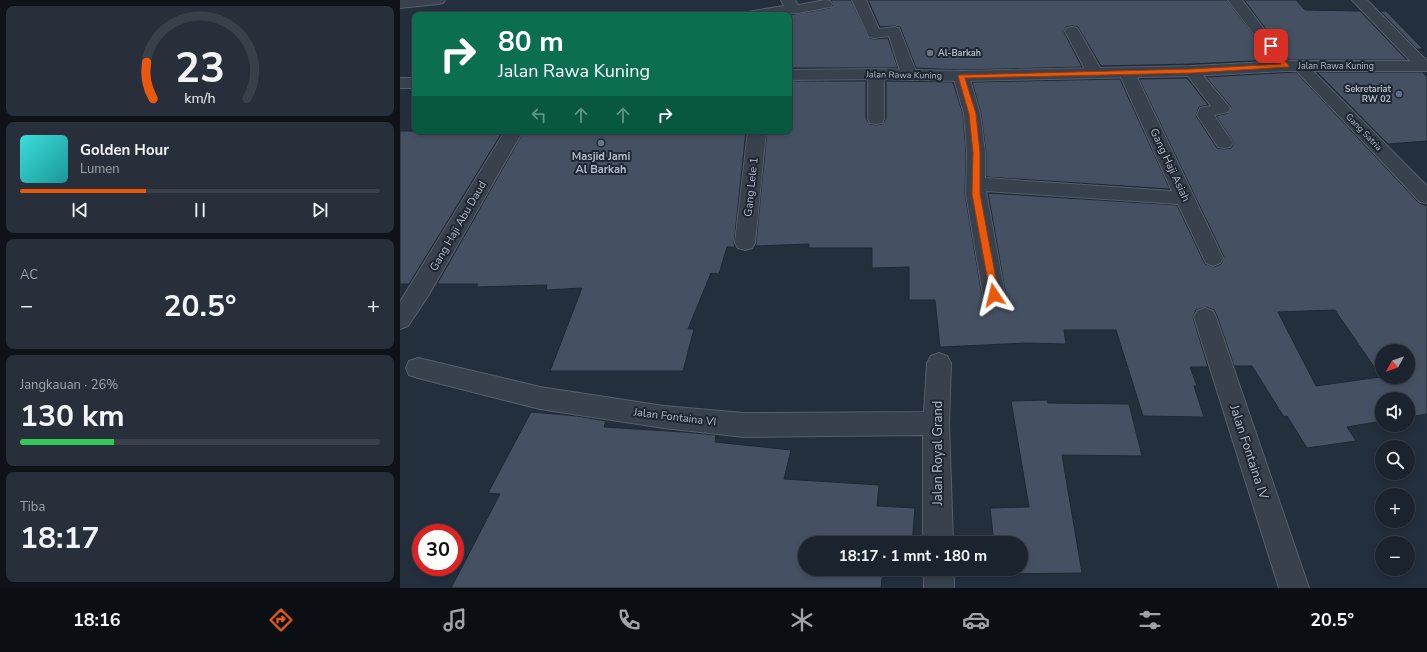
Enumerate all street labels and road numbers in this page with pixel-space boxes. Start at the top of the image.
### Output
street label: Jalan Rawa Kuning [1297,60,1374,72]
street label: Jalan Rawa Kuning [865,68,942,82]
street label: Gang Satria [1343,111,1385,153]
street label: Gang Haji Asiah [1146,126,1194,204]
street label: Gang Lele 1 [740,157,762,217]
street label: Gang Haji Abu Daud [426,178,490,274]
street label: Jalan Royal Grand [929,401,947,506]
street label: Jalan Fontaina IV [1225,401,1273,502]
street label: Jalan Fontaina VI [632,404,717,430]

